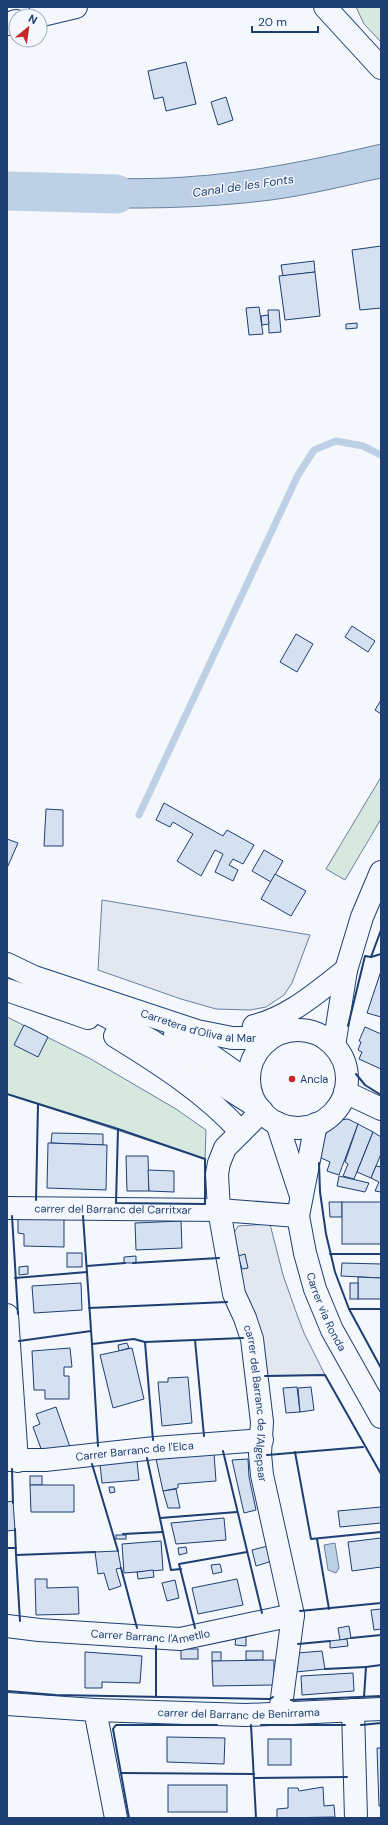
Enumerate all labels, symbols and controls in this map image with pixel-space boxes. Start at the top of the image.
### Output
north arrow [8,8,48,48]
scale bar [252,8,318,34]
text: N [26,11,40,27]
text: 20 m [258,14,287,30]
water label: Canal de les Fonts [191,171,295,201]
street label: Carretera d'Oliva al Mar [139,1006,256,1045]
place label: Ancla [300,1072,328,1086]
marker: Ancla [287,1074,297,1084]
street label: carrer del Barranc del Carritxar [34,1201,192,1217]
street label: Carrer via Ronda [304,1271,349,1354]
street label: carrer del Barranc de l'Algepsar [241,1323,270,1483]
street label: Carrer Barranc de l'Elca [75,1438,194,1464]
street label: Carrer Barranc l'Ametllo [90,1626,211,1646]
street label: carrer del Barranc de Benirrama [157,1705,320,1722]

